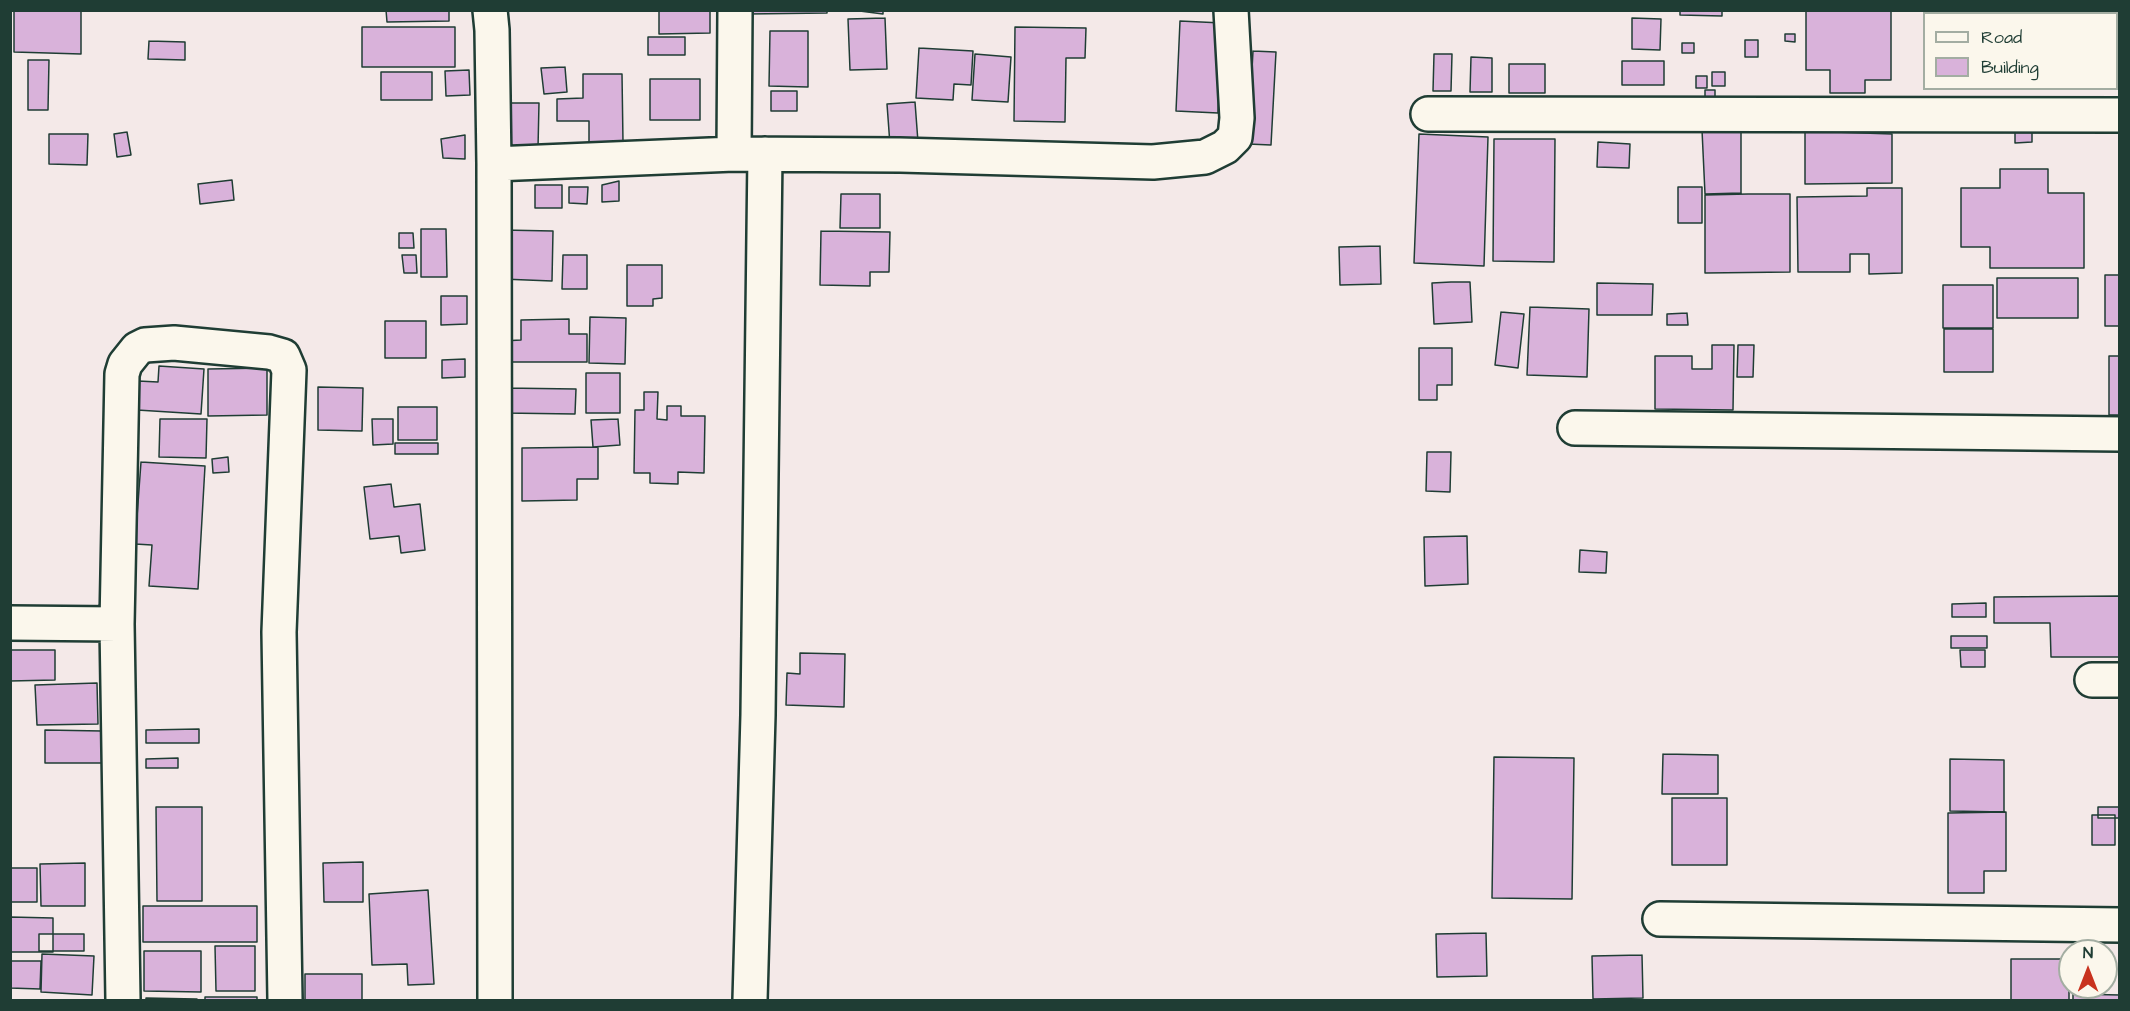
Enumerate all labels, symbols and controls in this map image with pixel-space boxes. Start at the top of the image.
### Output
legend [1923,12,2118,90]
text: Road [1981,25,2022,50]
text: Building [1981,55,2039,80]
north arrow [2058,939,2118,999]
text: N [2083,942,2093,964]

